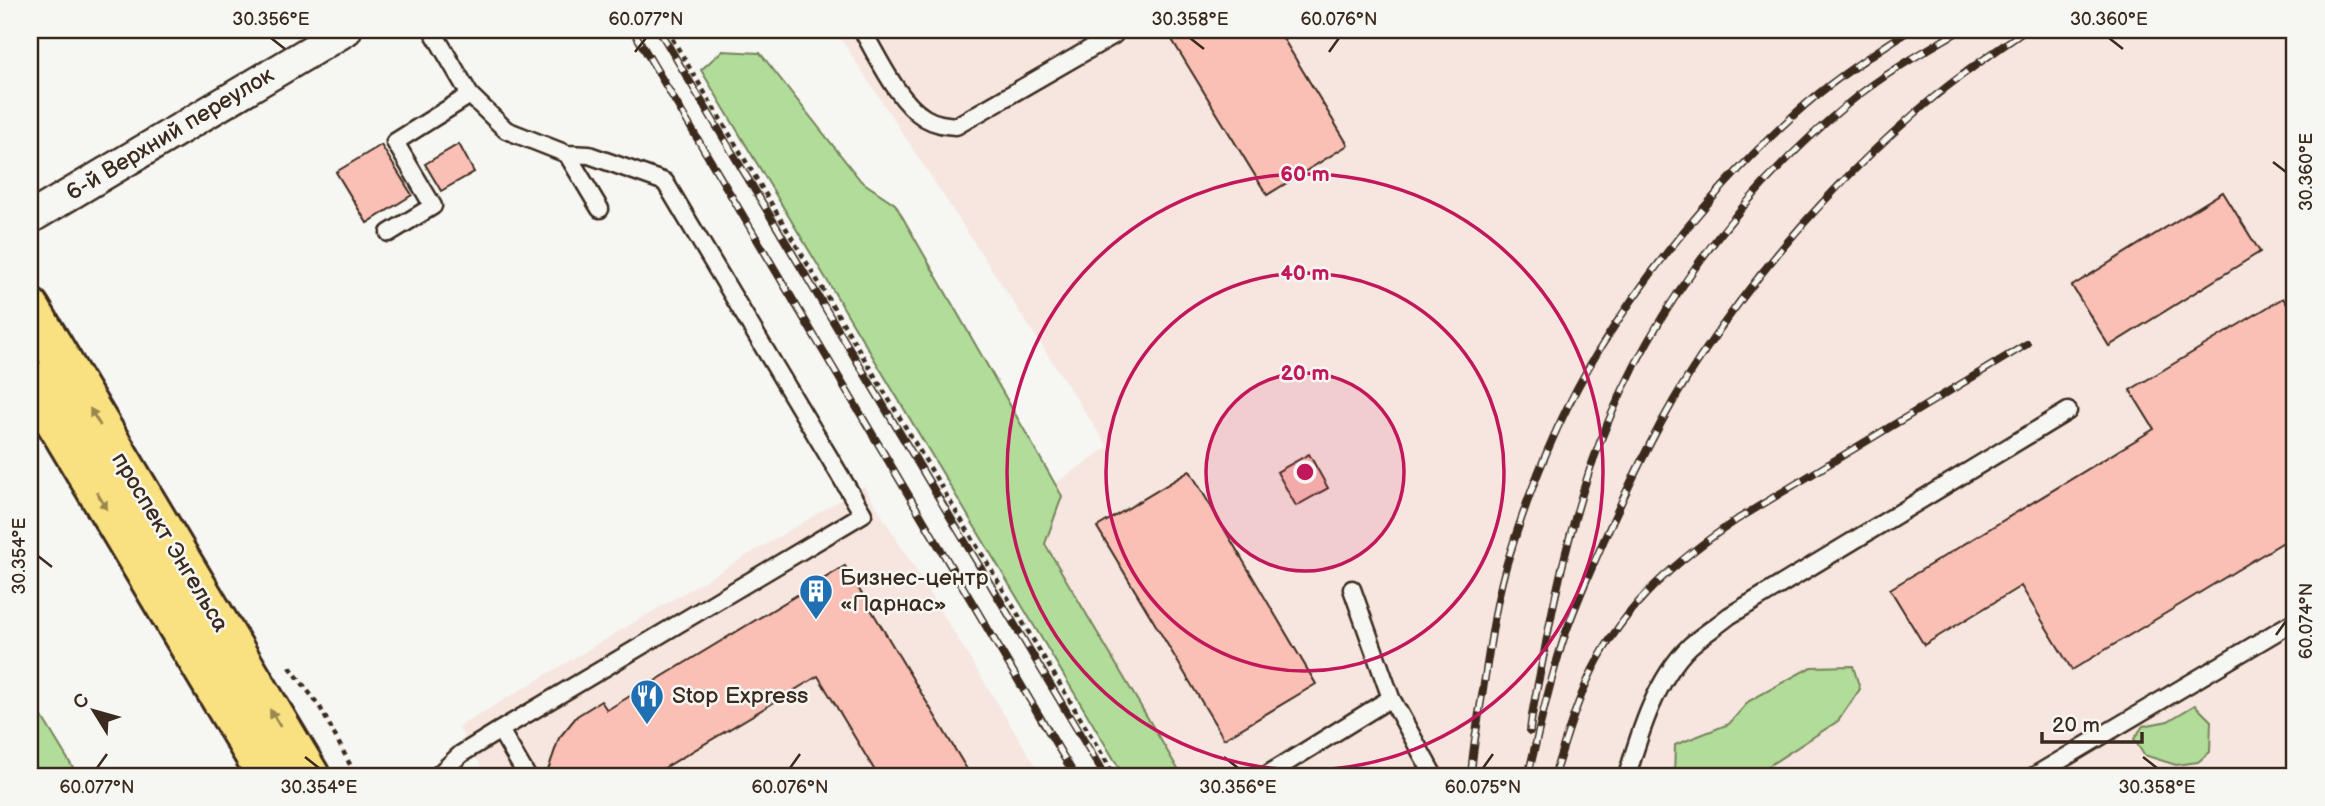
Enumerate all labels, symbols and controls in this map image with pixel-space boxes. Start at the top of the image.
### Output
text: 30.356°E [232,9,310,30]
text: 60.077°N [608,9,684,30]
text: 30.358°E [1151,9,1229,30]
text: 60.076°N [1301,9,1378,30]
text: 30.360°E [2070,9,2148,30]
street label: 6-й Верхний переулок [61,60,280,207]
text: 30.360°E [2296,133,2317,211]
text: 60 m [1280,162,1330,187]
text: 40 m [1280,261,1330,286]
text: 20 m [1281,361,1329,386]
one-way arrow [89,408,101,427]
street label: проспект Энгельса [105,447,235,637]
centre of rings [1293,460,1317,484]
one-way arrow [96,491,108,510]
text: 30.354°E [9,517,30,594]
place label: Бизнес-центр «Парнас» [840,564,988,618]
building icon: Бизнес-центр «Парнас» [797,572,835,621]
text: 60.074°N [2296,583,2317,659]
north arrow [60,676,130,746]
restaurant icon: Stop Express [628,677,666,726]
place label: Stop Express [672,682,808,710]
text: С [68,689,95,714]
scale bar [2042,701,2141,745]
one-way arrow [269,708,281,727]
text: 20 m [2052,713,2100,738]
text: 60.077°N [59,777,135,798]
text: 30.354°E [281,777,358,798]
text: 60.076°N [752,777,829,798]
text: 30.356°E [1199,777,1277,798]
text: 60.075°N [1445,777,1521,798]
text: 30.358°E [2118,777,2196,798]

